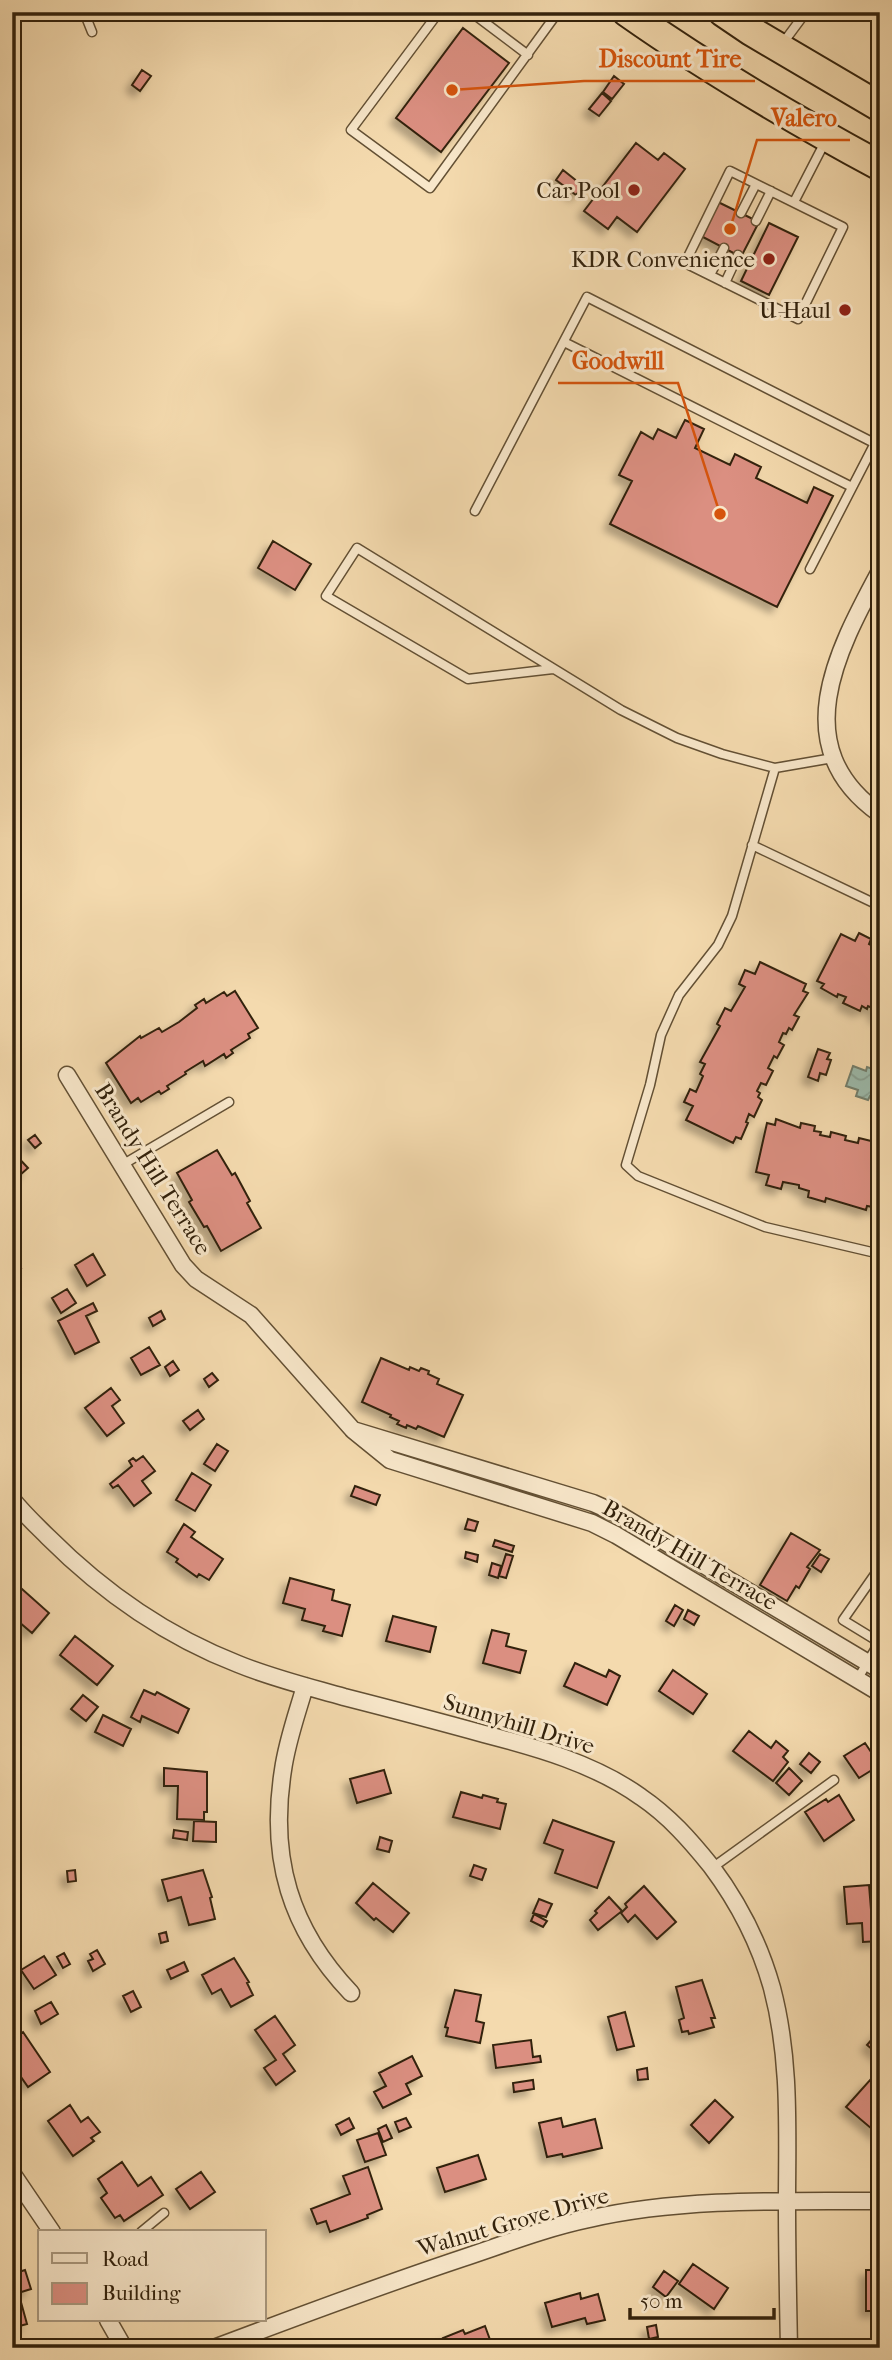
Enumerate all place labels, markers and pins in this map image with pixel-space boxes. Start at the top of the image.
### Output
callout: Discount Tire [584,36,755,81]
callout: Valero [757,95,850,140]
place label: Car Pool [536,177,621,204]
marker: Car Pool [626,182,642,198]
place label: KDR Convenience [571,246,755,273]
marker: KDR Convenience [761,251,777,267]
place label: U-Haul [759,297,832,324]
marker: U-Haul [837,302,853,318]
callout: Goodwill [558,338,678,383]

